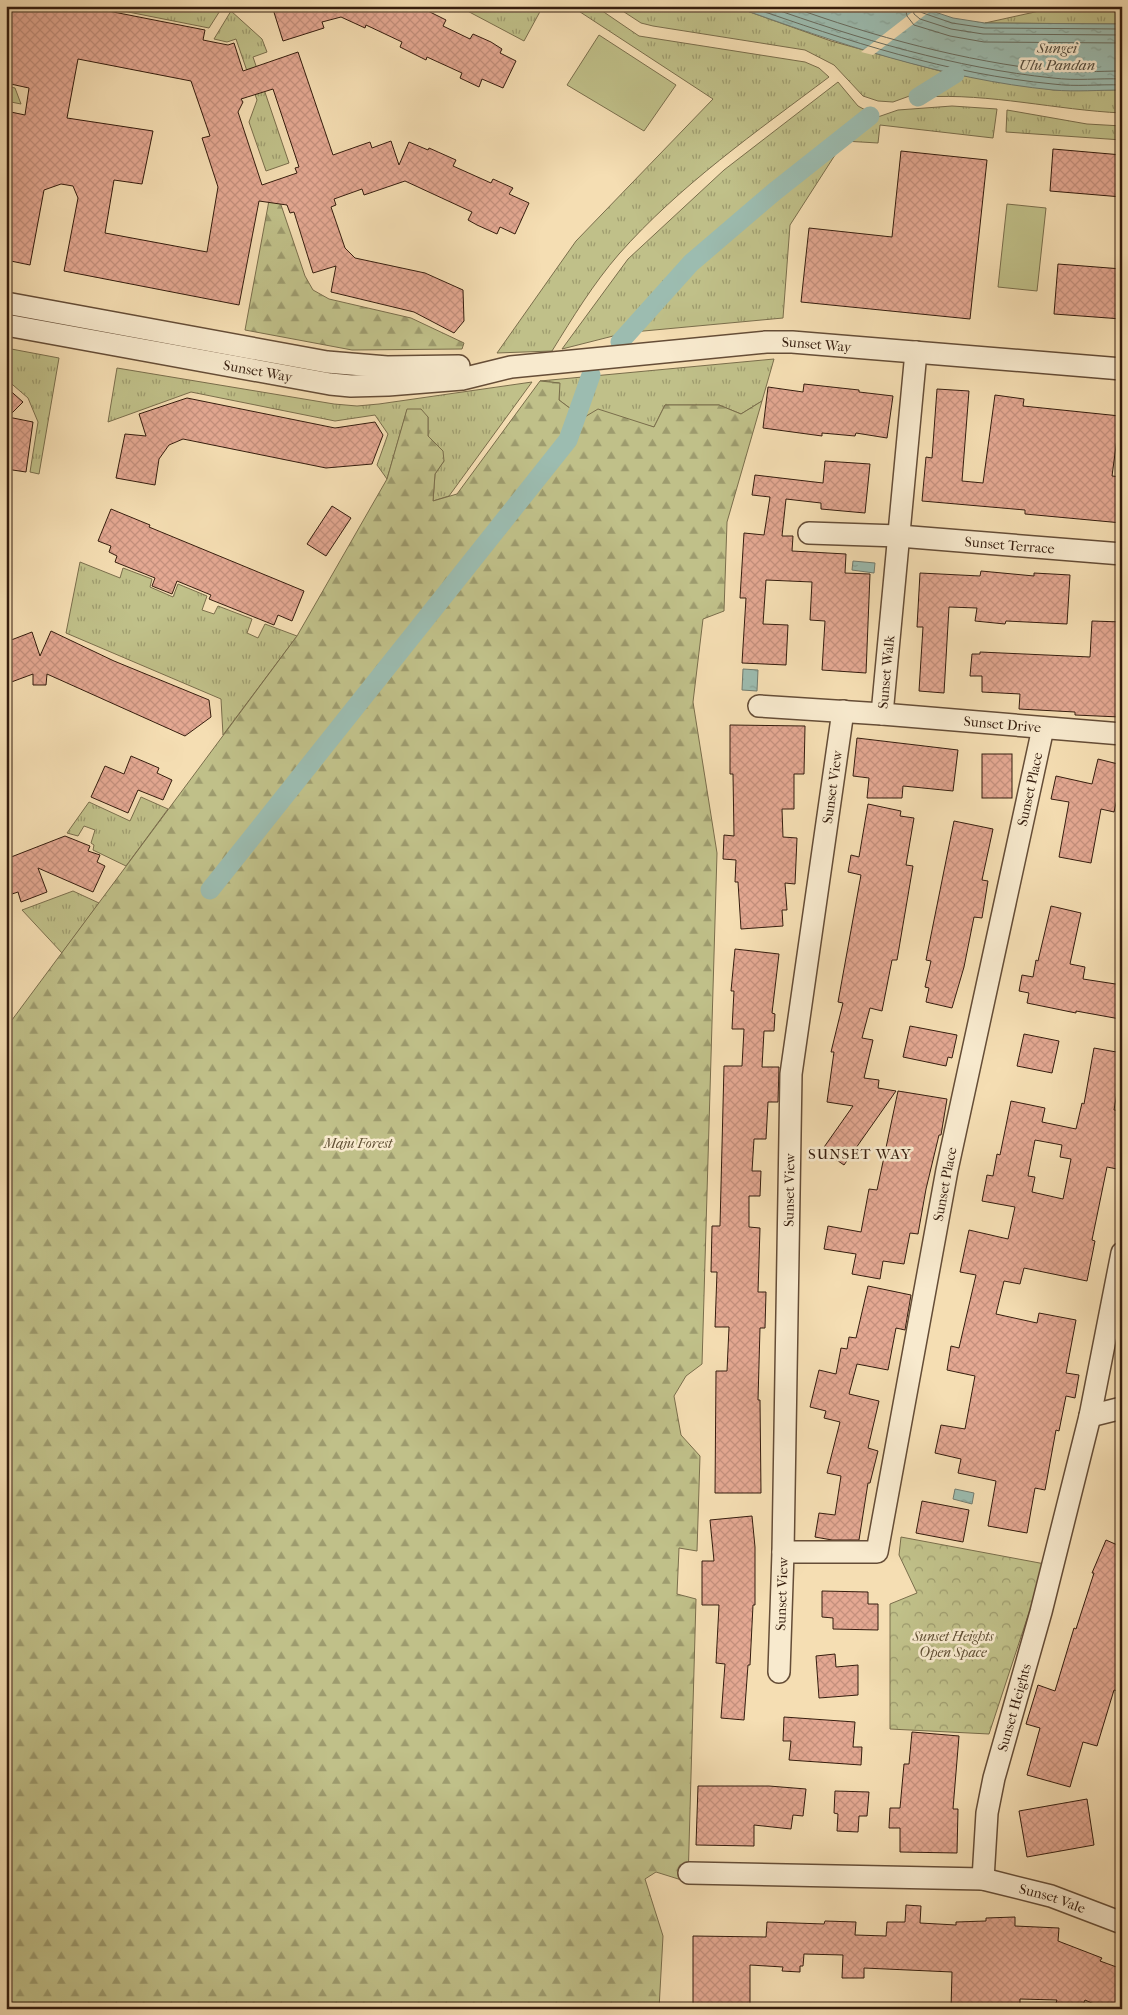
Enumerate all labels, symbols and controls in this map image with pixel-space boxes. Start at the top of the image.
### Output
water label: Sungei Ulu Pandan [1019,39,1095,74]
street label: Sunset Way [782,334,853,356]
street label: Sunset Way [222,357,294,386]
street label: Sunset Terrace [964,533,1055,558]
street label: Sunset Walk [875,634,898,710]
street label: Sunset Drive [963,713,1042,736]
street label: Sunset View [819,749,846,825]
street label: Sunset Place [1014,751,1047,828]
park label: Maju Forest [323,1135,393,1152]
district label: SUNSET WAY [808,1145,912,1163]
street label: Sunset Place [930,1145,961,1223]
street label: Sunset View [780,1153,799,1227]
street label: Sunset View [772,1556,792,1631]
park label: Sunset Heights Open Space [911,1628,994,1661]
street label: Sunset Heights [994,1662,1035,1754]
street label: Sunset Vale [1017,1880,1088,1917]

